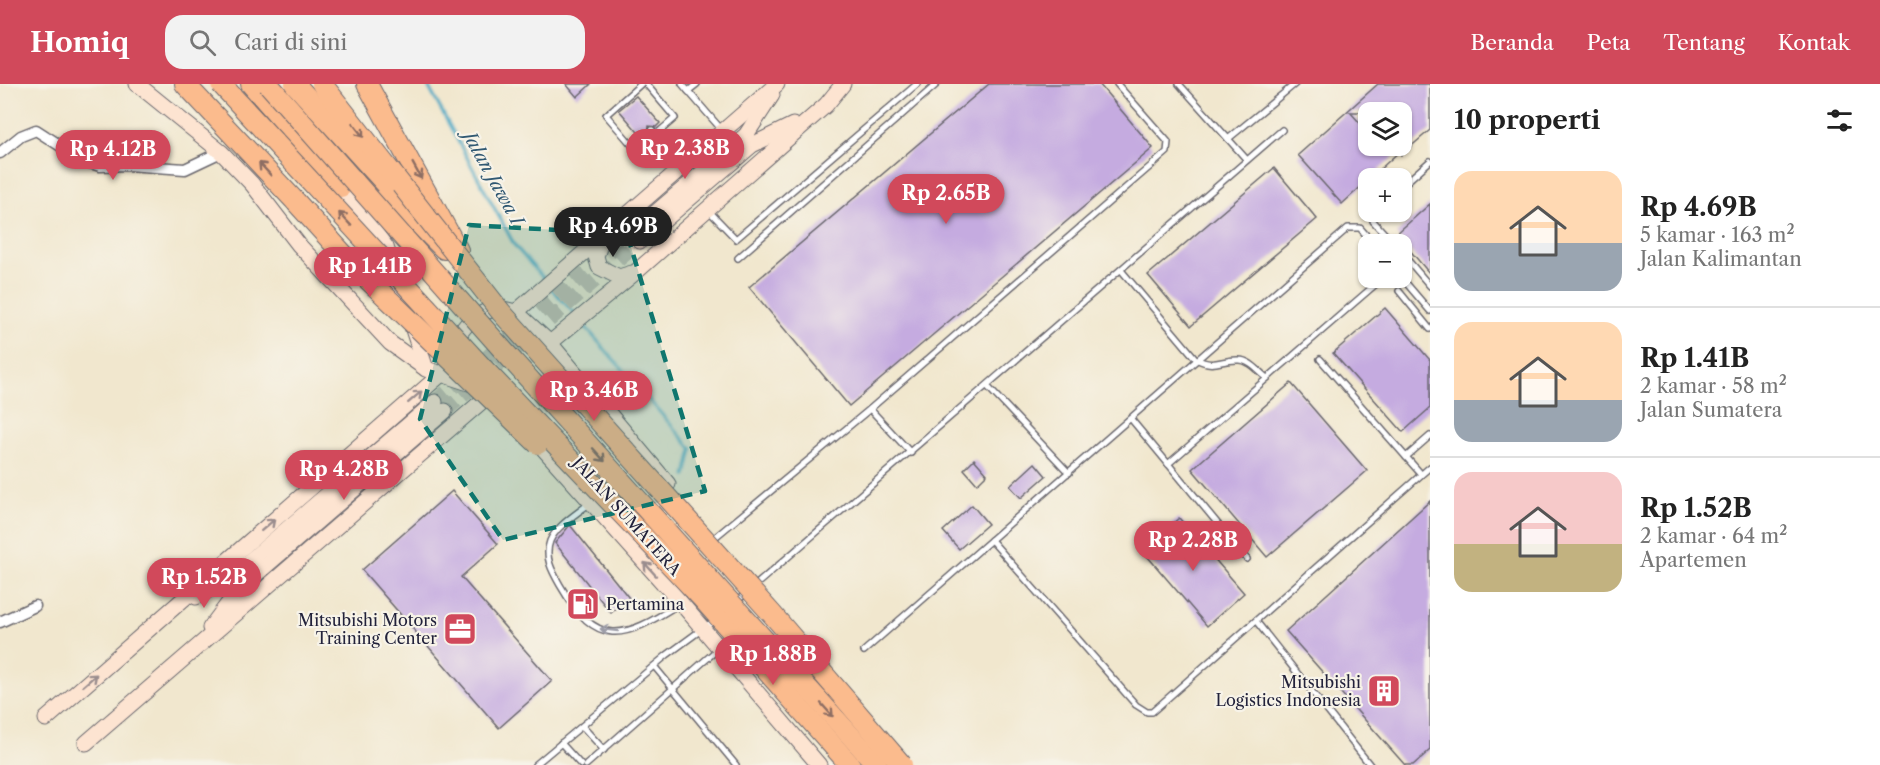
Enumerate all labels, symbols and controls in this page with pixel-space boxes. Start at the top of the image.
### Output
search box [165,15,585,69]
text: Homiq [30,25,129,59]
icon: search [186,26,219,59]
text: Cari di sini [234,29,347,56]
text: Beranda [1471,30,1554,55]
text: Peta [1587,30,1630,55]
text: Tentang [1663,30,1745,55]
text: Kontak [1778,30,1850,55]
map controls [1358,102,1412,288]
button: layers [1358,102,1412,156]
text: 10 properti [1454,104,1600,136]
icon: filters [1823,104,1856,137]
one-way arrow [351,122,365,137]
water label: Jalan Jawa I [456,123,529,231]
pin: Rp 2.38B [623,129,747,180]
pin: Rp 4.12B [51,130,175,181]
text: Rp 2.38B [640,136,730,160]
text: Rp 4.12B [70,137,156,161]
one-way arrow [258,162,272,177]
one-way arrow [411,162,423,179]
button: + [1358,168,1412,222]
pin: Rp 2.65B [884,174,1008,225]
text: Rp 2.65B [901,181,991,205]
text: Rp 4.69B [1640,191,1757,223]
icon: home [1502,195,1574,267]
pin: Rp 4.69B [551,207,675,258]
one-way arrow [338,211,352,226]
text: Rp 4.69B [568,214,658,238]
text: 5 kamar · 163 m² [1640,223,1795,247]
button: − [1358,234,1412,288]
pin: Rp 1.41B [308,247,432,298]
text: Jalan Kalimantan [1640,247,1802,271]
text: Rp 1.41B [328,254,412,278]
text: Rp 1.41B [1640,342,1749,374]
icon: home [1502,346,1574,418]
pin: Rp 3.46B [532,371,656,422]
text: 2 kamar · 58 m² [1640,374,1787,398]
text: Rp 3.46B [549,378,639,402]
one-way arrow [408,390,423,404]
text: Jalan Sumatera [1640,398,1782,422]
one-way arrow [592,448,606,463]
pin: Rp 4.28B [282,450,406,501]
street label: JALAN SUMATERA [566,450,686,580]
text: Rp 4.28B [299,457,389,481]
text: Rp 1.52B [1640,492,1752,524]
icon: home [1502,496,1574,568]
one-way arrow [260,518,275,532]
pin: Rp 2.28B [1131,521,1255,572]
text: 2 kamar · 64 m² [1640,524,1787,548]
text: Rp 2.28B [1148,528,1238,552]
text: Apartemen [1640,548,1747,572]
pin: Rp 1.52B [142,558,266,609]
one-way arrow [643,561,657,576]
text: Rp 1.52B [161,565,247,589]
fuel station icon: Pertamina [565,586,601,622]
place label: Pertamina [606,594,685,614]
place label: Mitsubishi Motors Training Center [298,610,437,648]
office icon: Mitsubishi Motors Training Center [442,611,478,647]
one-way arrow [599,624,619,635]
pin: Rp 1.88B [711,635,835,686]
text: Rp 1.88B [729,642,817,666]
place label: Mitsubishi Logistics Indonesia [1216,672,1362,710]
one-way arrow [82,673,97,687]
building icon: Mitsubishi Logistics Indonesia [1366,673,1402,709]
one-way arrow [820,702,834,717]

